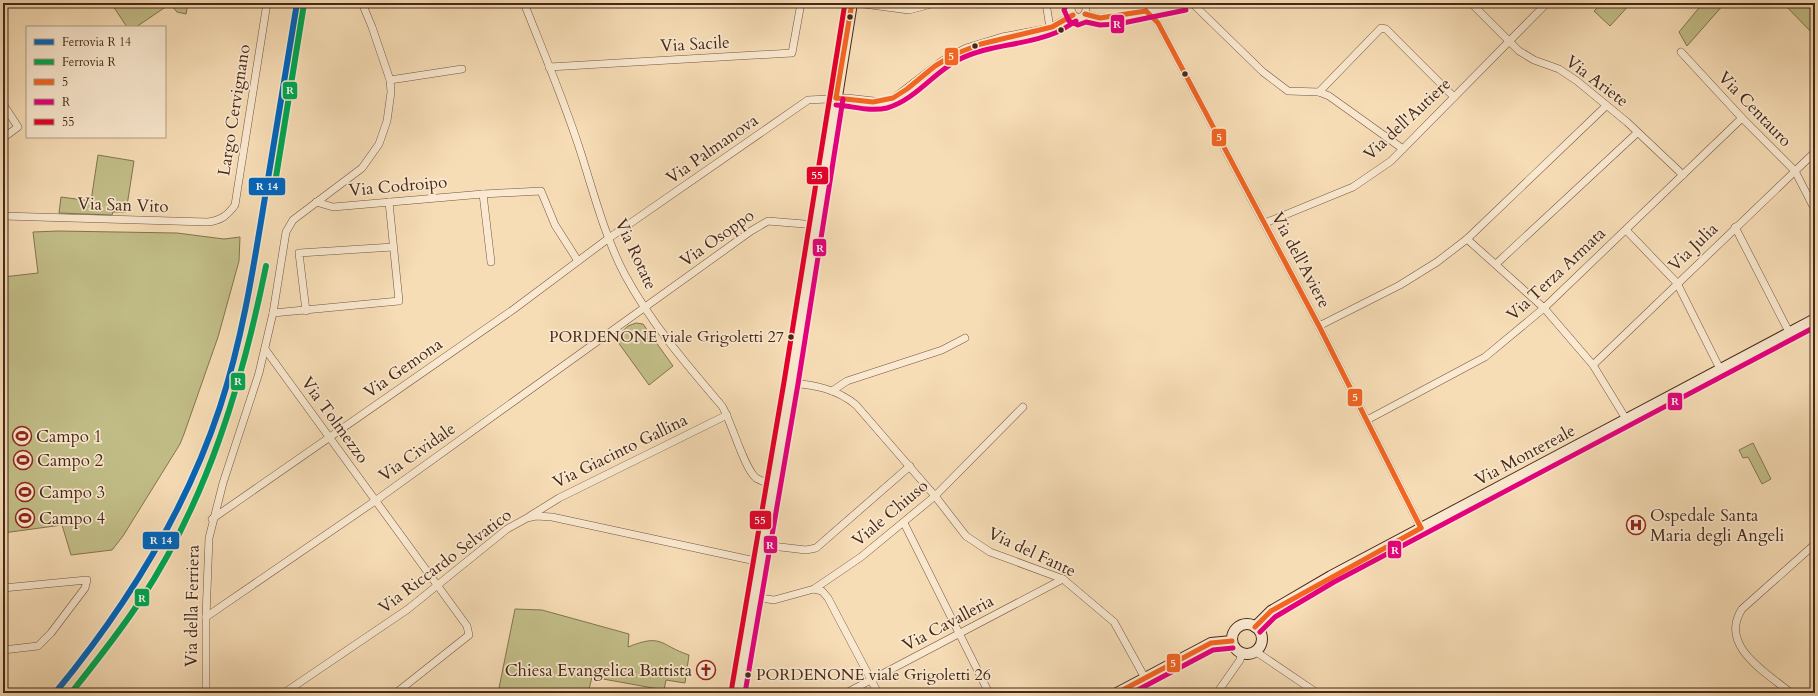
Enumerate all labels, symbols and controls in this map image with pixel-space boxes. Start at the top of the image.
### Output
unlabelled marker [845,12,855,22]
line badge: R [1110,14,1125,34]
text: R [1113,17,1122,32]
unlabelled marker [1056,25,1066,35]
legend [26,26,166,138]
street label: Via Sacile [660,31,730,57]
text: Ferrovia R 14 [62,34,131,50]
unlabelled marker [970,41,980,51]
street label: Largo Cervignano [212,43,256,177]
line badge: 5 [944,47,959,66]
text: 5 [948,49,954,64]
street label: Via Ariete [1561,50,1633,112]
text: Ferrovia R [62,54,116,70]
street label: Via Centauro [1713,66,1797,152]
unlabelled marker [1180,69,1190,79]
street label: Via dell'Autiere [1358,73,1456,165]
text: 5 [62,74,68,90]
line badge: R [282,81,298,100]
text: R [286,83,295,98]
text: R [62,94,71,110]
street label: Via Palmanova [661,108,763,189]
text: 55 [62,114,74,130]
line badge: 5 [1211,128,1227,147]
text: 5 [1216,130,1222,145]
line badge: 55 [806,166,829,185]
text: 55 [811,168,823,183]
street label: Via Codroipo [348,170,448,202]
line badge: R 14 [248,177,286,196]
text: R 14 [256,179,279,194]
street label: Via San Vito [77,192,169,218]
street label: Via Osoppo [675,204,759,272]
street label: Via dell'Aviere [1266,208,1336,312]
street label: Via Rotate [610,215,662,293]
street label: Via Julia [1663,217,1723,276]
street label: Via Terza Armata [1501,222,1611,326]
line badge: R [812,238,827,257]
text: R [816,241,825,256]
place label: PORDENONE viale Grigoletti 27 [549,326,784,348]
street label: Via Gemona [359,332,447,404]
marker: PORDENONE viale Grigoletti 27 [786,332,796,342]
line badge: R [230,372,246,391]
street label: Via Tolmezzo [296,372,374,468]
text: R [234,374,243,389]
line badge: 5 [1347,388,1363,407]
text: 5 [1352,390,1358,405]
line badge: R [1667,392,1683,411]
text: R [1671,394,1680,409]
street label: Via Giacinto Gallina [549,408,692,494]
street label: Via Cividale [374,417,460,487]
street label: Via Montereale [1471,419,1579,491]
sports icon: Campo 1 [11,425,33,447]
place label: Campo 1 [36,425,102,448]
sports icon: Campo 2 [12,449,34,471]
place label: Campo 2 [37,449,104,472]
street label: Viale Chiuso [847,474,933,552]
sports icon: Campo 3 [14,481,36,503]
place label: Campo 3 [39,481,105,504]
street label: Via Riccardo Selvatico [374,503,516,619]
place label: Ospedale Santa Maria degli Angeli [1650,504,1785,547]
sports icon: Campo 4 [14,507,36,529]
place label: Campo 4 [39,507,106,530]
line badge: 55 [749,510,772,530]
text: 55 [754,513,766,528]
hospital icon: Ospedale Santa Maria degli Angeli [1625,514,1647,536]
street label: Via del Fante [984,522,1080,582]
line badge: R 14 [142,531,180,550]
text: R 14 [150,533,173,548]
line badge: R [763,535,778,554]
text: R [766,538,775,553]
line badge: R [1387,540,1402,559]
text: R [1391,543,1400,558]
street label: Via della Ferriera [179,544,205,667]
line badge: R [134,588,150,607]
street label: Via Cavalleria [898,589,998,657]
text: R [138,591,147,606]
line badge: 5 [1166,653,1181,673]
text: 5 [1170,656,1176,671]
place label: Chiesa Evangelica Battista [505,659,693,682]
church icon: Chiesa Evangelica Battista [695,659,717,681]
place label: PORDENONE viale Grigoletti 26 [756,664,991,686]
marker: PORDENONE viale Grigoletti 26 [743,670,753,680]

